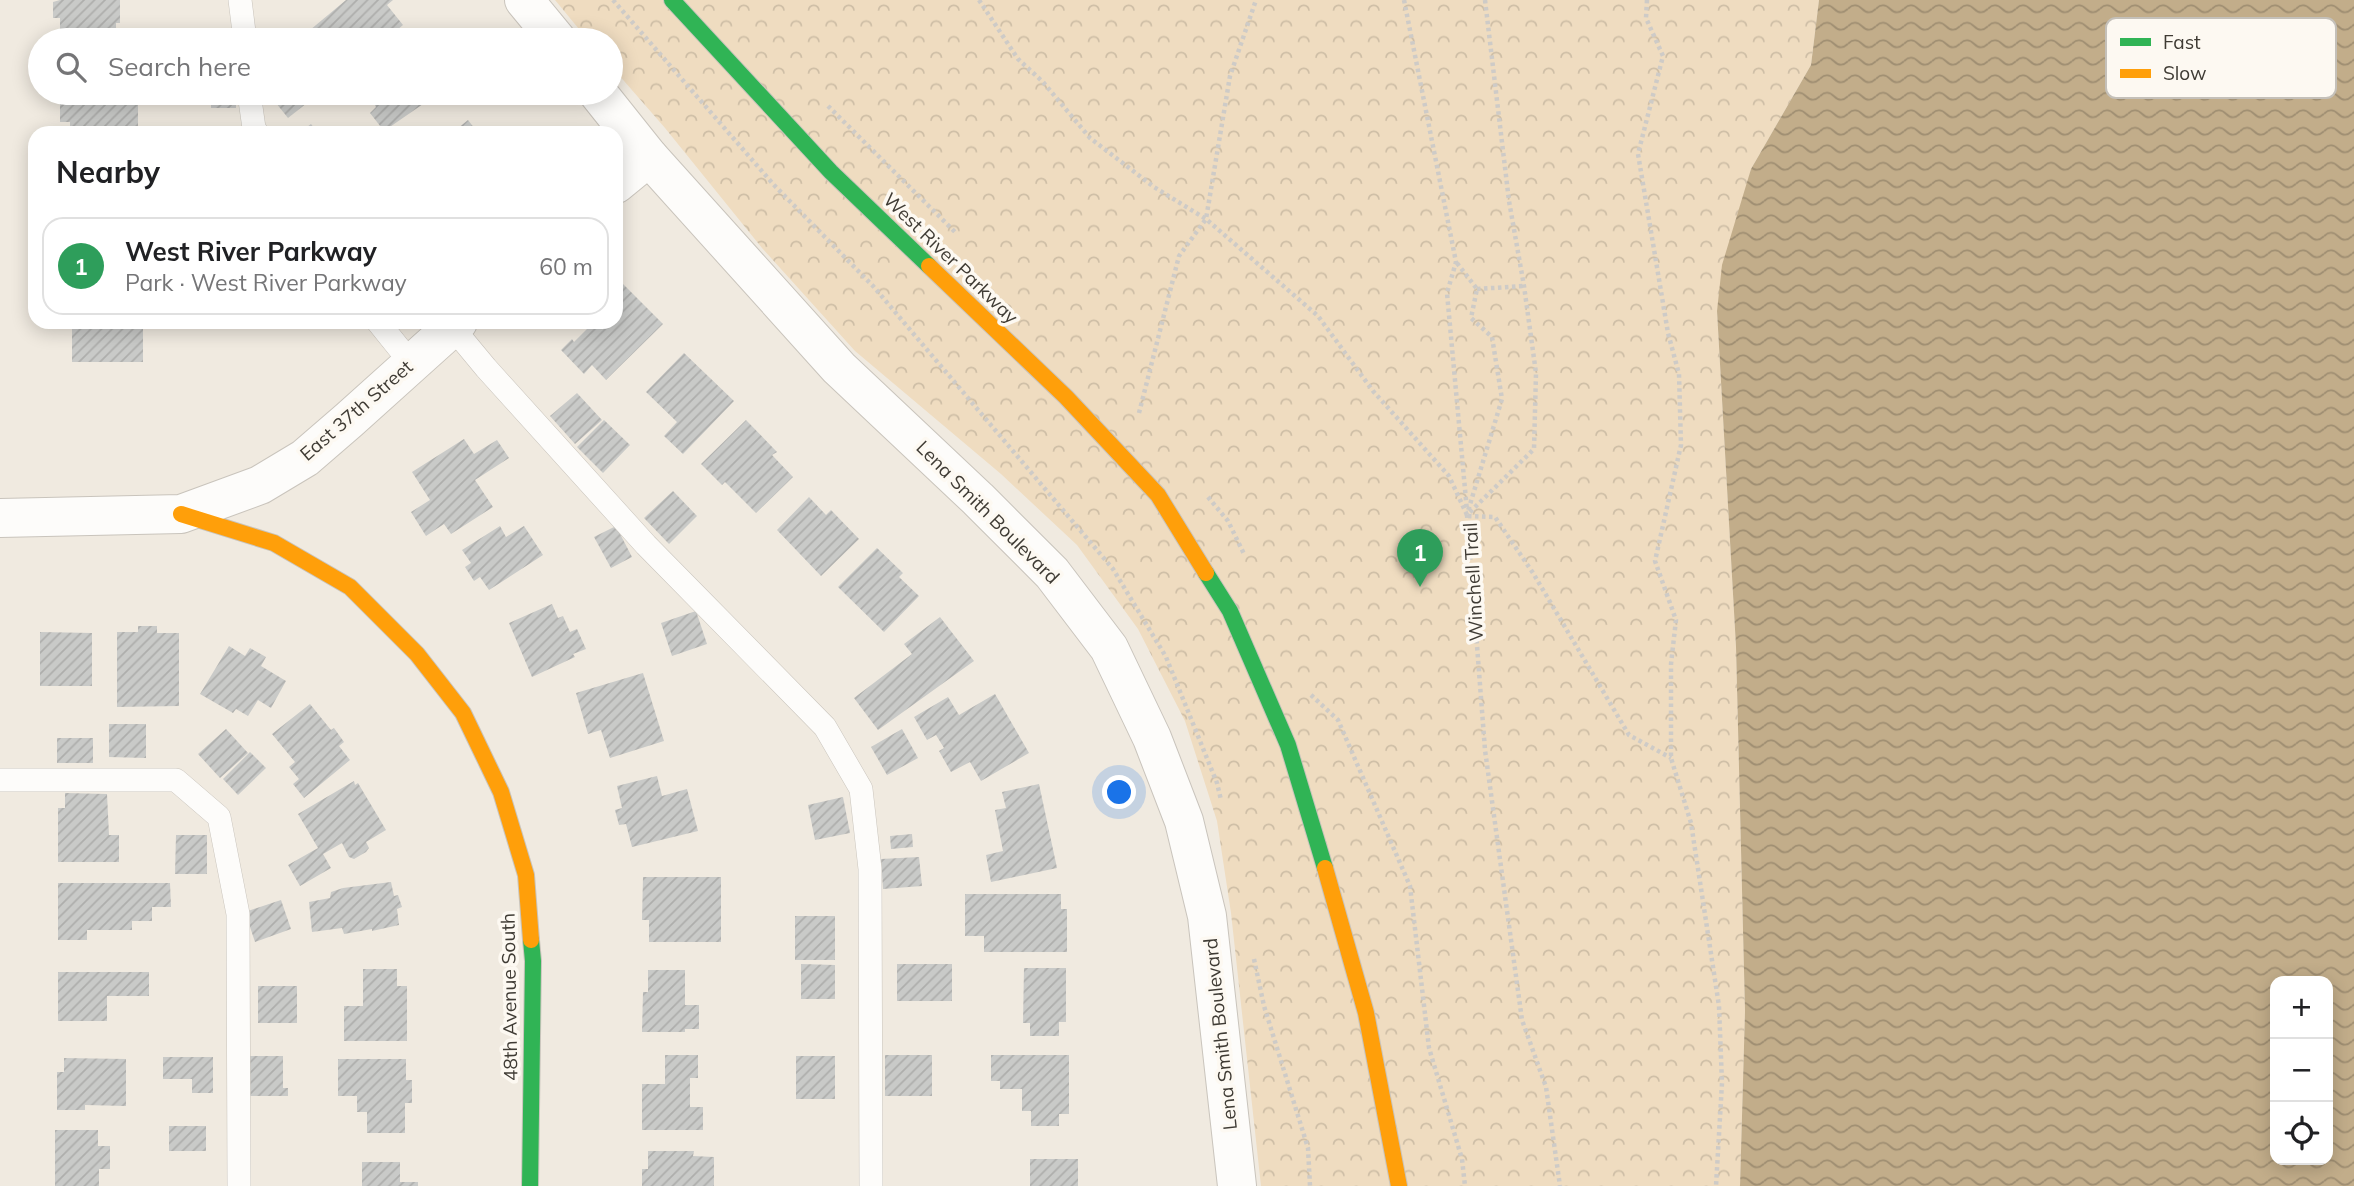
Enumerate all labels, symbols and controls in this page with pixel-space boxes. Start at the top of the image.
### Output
legend [2106,18,2336,98]
search box [28,28,623,105]
text: Fast [2163,30,2201,54]
icon: search [52,48,90,86]
text: Search here [108,50,251,83]
text: Slow [2163,61,2207,85]
text: Nearby [56,153,160,191]
street label: West River Parkway [878,187,1024,329]
text: West River Parkway [125,235,377,268]
text: 1 [74,252,88,281]
text: 60 m [539,252,593,281]
text: Park · West River Parkway [125,268,407,297]
street label: East 37th Street [295,354,418,465]
street label: Lena Smith Boulevard [911,435,1065,589]
street label: Winchell Trail [1458,522,1488,642]
pin: 1 [1397,529,1443,587]
your location [1102,775,1136,809]
street label: 48th Avenue South [496,913,522,1081]
street label: Lena Smith Boulevard [1198,937,1242,1131]
map controls [2270,976,2333,1165]
button: + [2270,976,2333,1039]
button: − [2270,1039,2333,1102]
button: locate [2270,1102,2333,1165]

